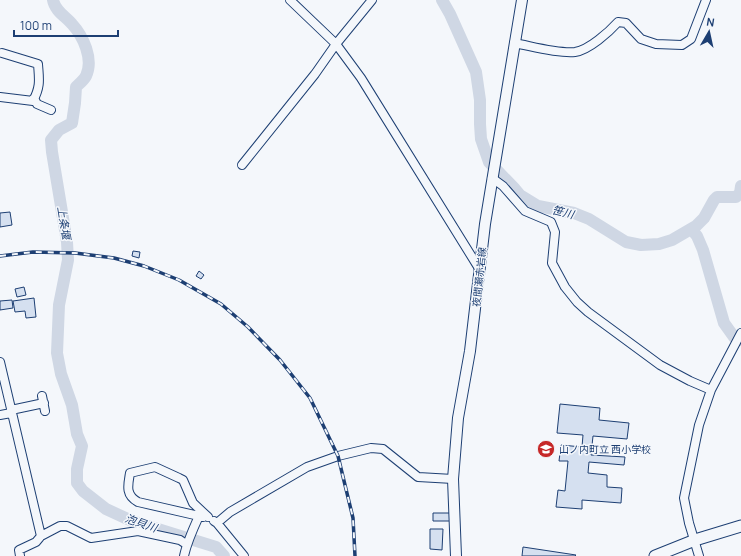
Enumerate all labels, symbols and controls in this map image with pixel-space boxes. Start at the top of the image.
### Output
scale bar [14,12,118,38]
north arrow [689,12,729,52]
text: N [706,14,716,30]
text: 100 m [20,17,52,34]
water label: 笹川 [551,202,577,222]
water label: 上条堰 [55,205,75,242]
street label: 夜間瀬赤岩線 [469,246,489,308]
school or university icon: 山ノ内町立 西小学校 [536,439,556,459]
place label: 山ノ内町立 西小学校 [559,442,651,456]
water label: 泡貝川 [123,510,160,535]

